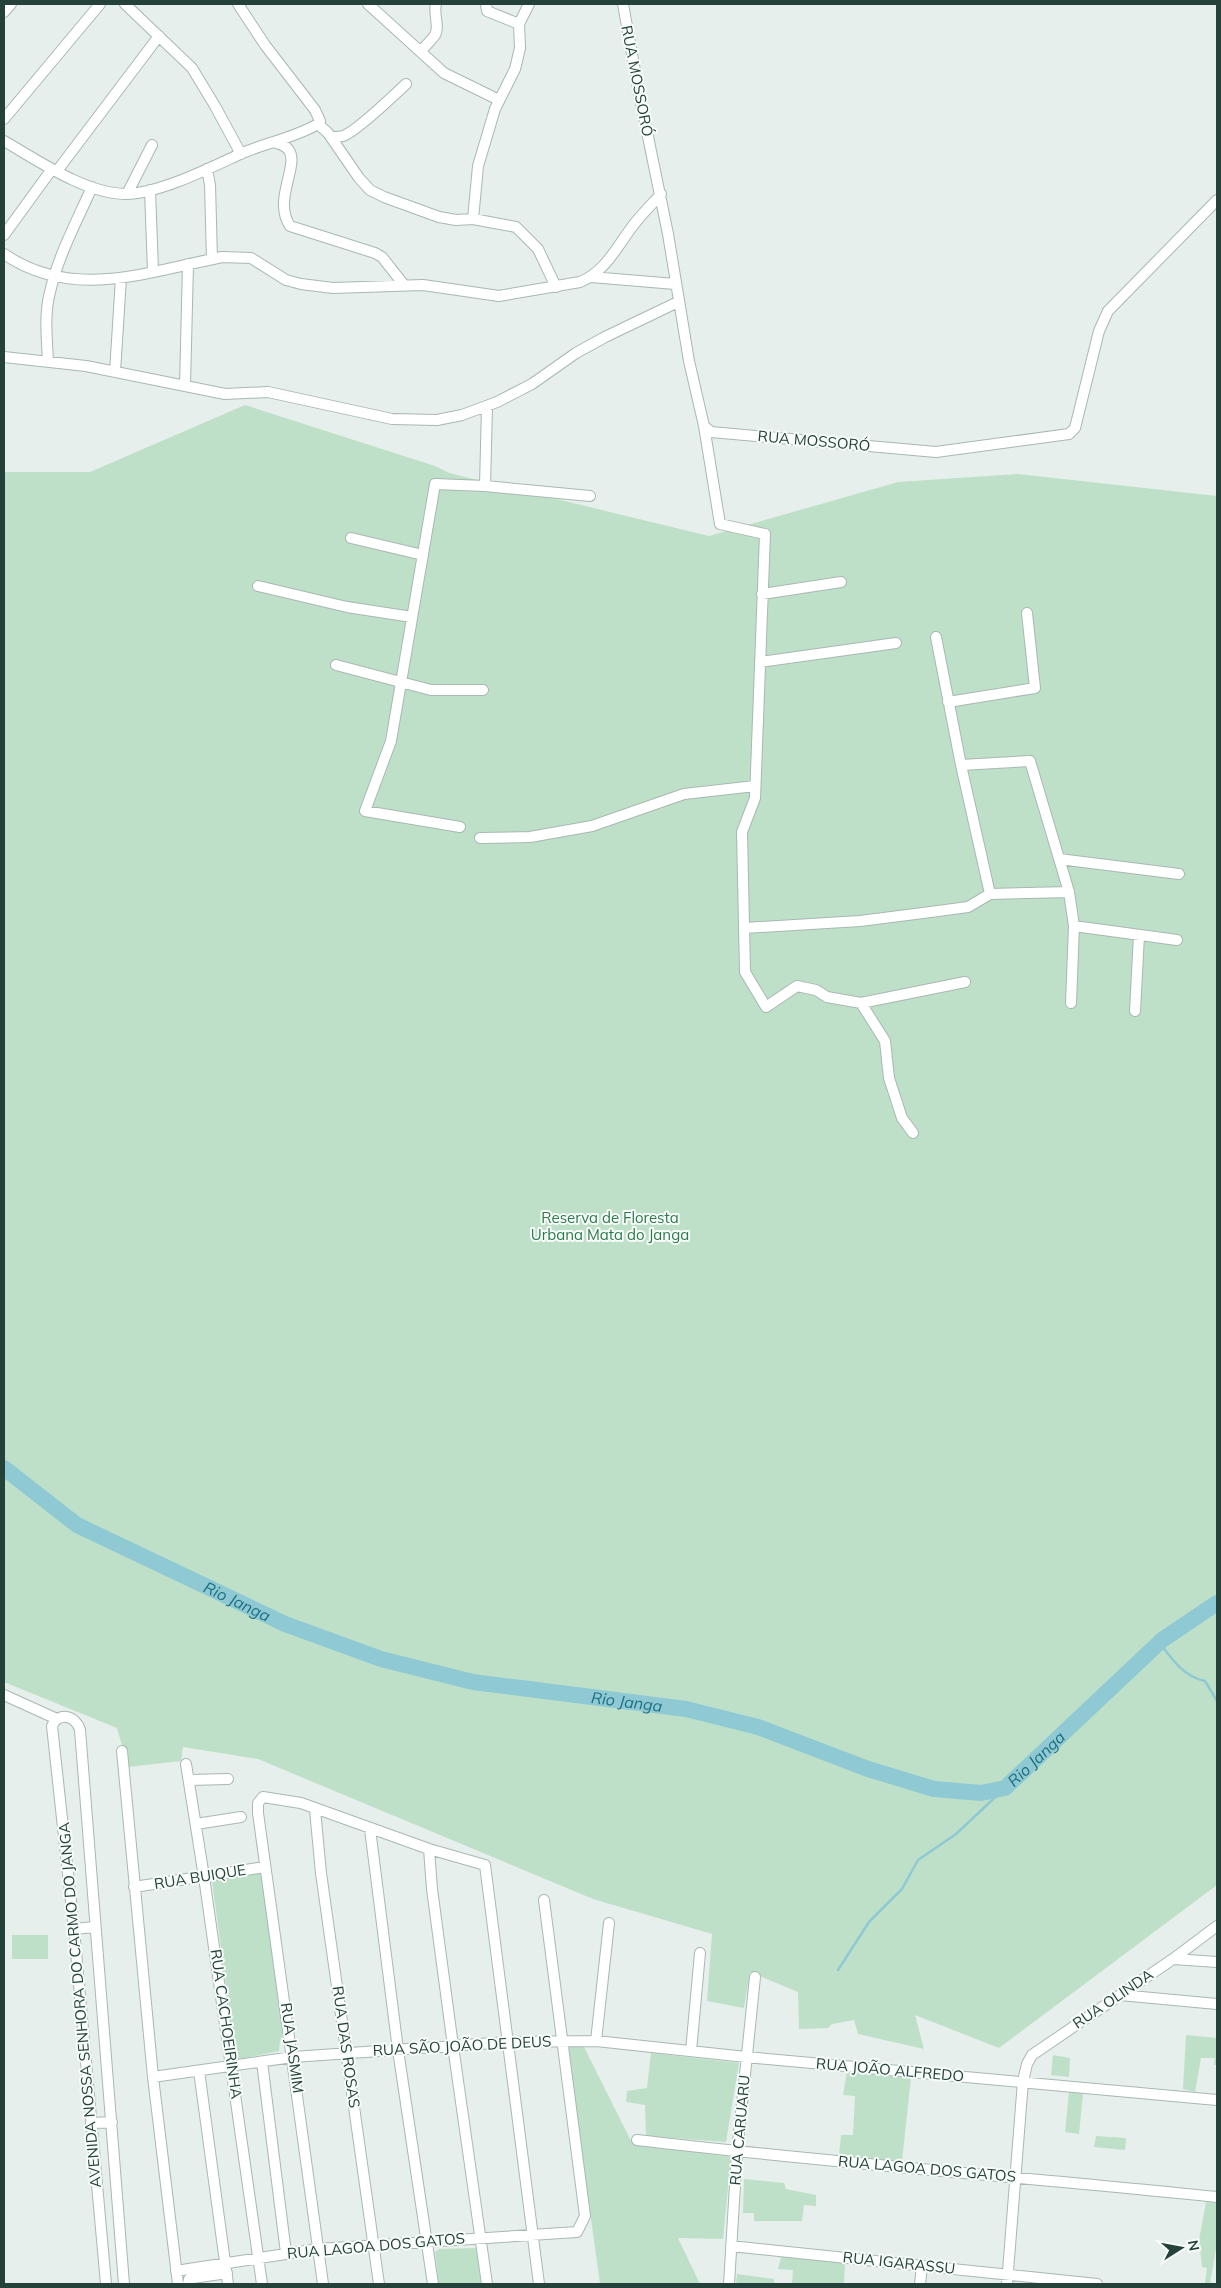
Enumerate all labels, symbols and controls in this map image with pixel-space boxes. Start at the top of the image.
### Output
street label: RUA MOSSORÓ [617,24,658,138]
street label: RUA MOSSORÓ [757,426,871,455]
park label: Reserva de Floresta Urbana Mata do Janga [531,1208,689,1244]
water label: Rio Janga [200,1577,274,1626]
water label: Rio Janga [590,1687,664,1716]
water label: Rio Janga [1003,1727,1069,1791]
street label: AVENIDA NOSSA SENHORA DO CARMO DO JANGA [54,1821,105,2189]
street label: RUA BUIQUE [153,1860,247,1893]
street label: RUA CACHOEIRINHA [207,1948,246,2100]
street label: RUA OLINDA [1069,1965,1157,2032]
street label: RUA DAS ROSAS [329,1985,364,2109]
street label: RUA JASMIM [277,2002,308,2094]
street label: RUA SÃO JOÃO DE DEUS [372,2031,552,2060]
street label: RUA JOÃO ALFREDO [815,2054,965,2085]
street label: RUA CARUARU [725,2074,754,2186]
street label: RUA LAGOA DOS GATOS [837,2151,1017,2186]
north arrow [1156,2223,1206,2273]
street label: RUA LAGOA DOS GATOS [286,2228,466,2263]
text: N [1184,2239,1204,2252]
street label: RUA IGARASSU [842,2247,956,2278]

